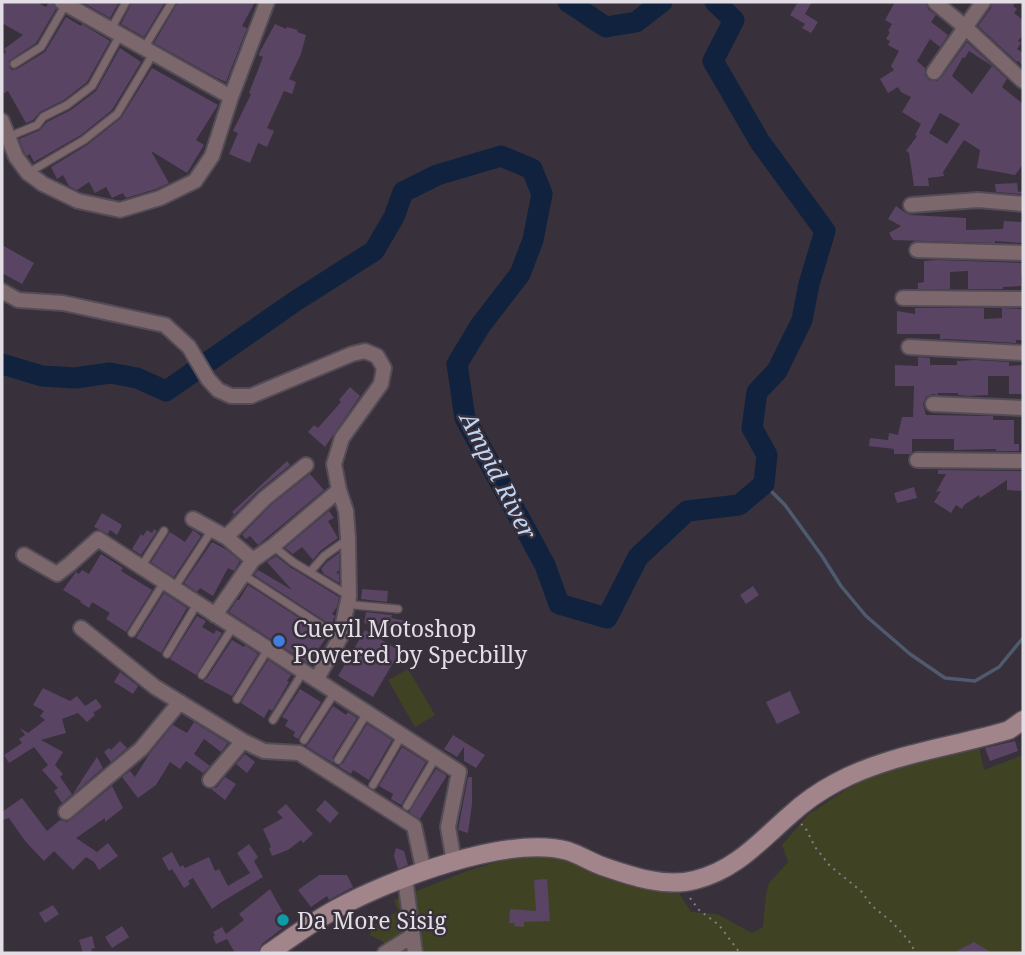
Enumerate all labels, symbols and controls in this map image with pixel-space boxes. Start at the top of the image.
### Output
water label: Ampid River [452,404,546,545]
place label: Cuevil Motoshop Powered by Specbilly [293,612,527,670]
marker: Cuevil Motoshop Powered by Specbilly [271,633,287,649]
place label: Da More Sisig [297,904,447,936]
marker: Da More Sisig [275,912,291,928]

